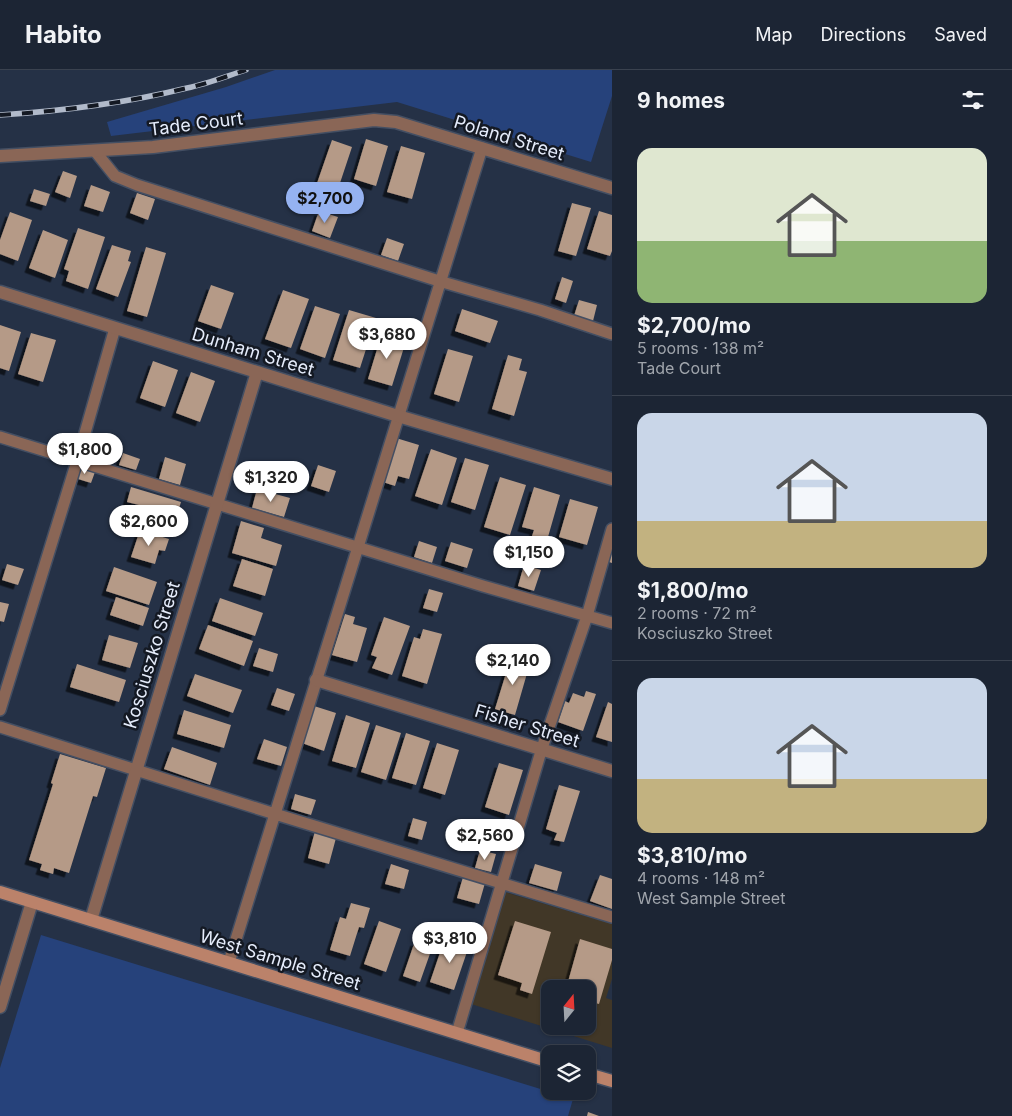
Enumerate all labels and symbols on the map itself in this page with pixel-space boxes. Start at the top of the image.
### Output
street label: Tade Court [148,107,244,140]
street label: Poland Street [451,111,567,164]
pin: $2,700 [284,182,366,224]
pin: $3,680 [346,318,428,360]
street label: Dunham Street [190,323,317,380]
pin: $1,800 [44,432,126,475]
pin: $1,320 [230,460,312,503]
pin: $2,600 [108,504,190,547]
pin: $1,150 [488,536,570,578]
street label: Kosciuszko Street [119,579,184,731]
pin: $2,140 [472,644,554,686]
street label: Fisher Street [472,700,582,751]
pin: $2,560 [444,818,526,861]
pin: $3,810 [409,922,491,964]
street label: West Sample Street [197,925,363,994]
north arrow [541,980,596,1035]

